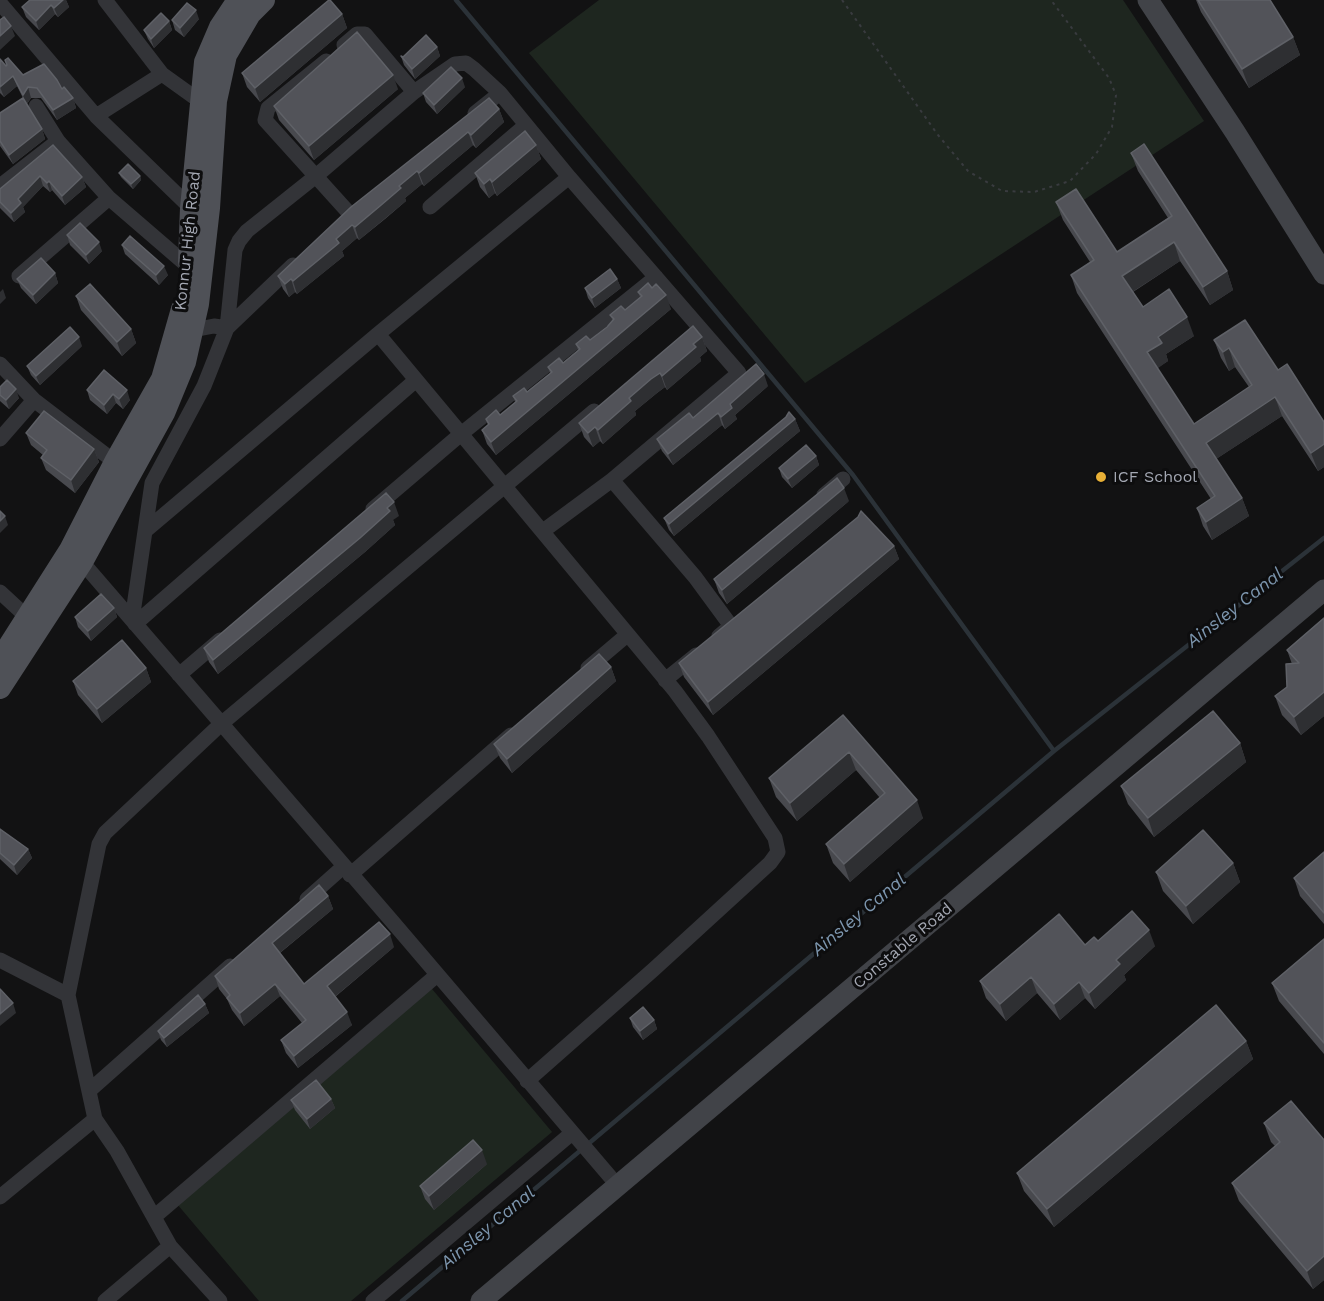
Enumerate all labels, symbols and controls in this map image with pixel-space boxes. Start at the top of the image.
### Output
street label: Konnur High Road [171,170,205,312]
place label: ICF School [1113,467,1197,487]
marker: ICF School [1094,470,1108,484]
water label: Ainsley Canal [1182,564,1288,652]
water label: Ainsley Canal [807,869,911,961]
street label: Constable Road [850,899,956,993]
water label: Ainsley Canal [436,1182,540,1274]

